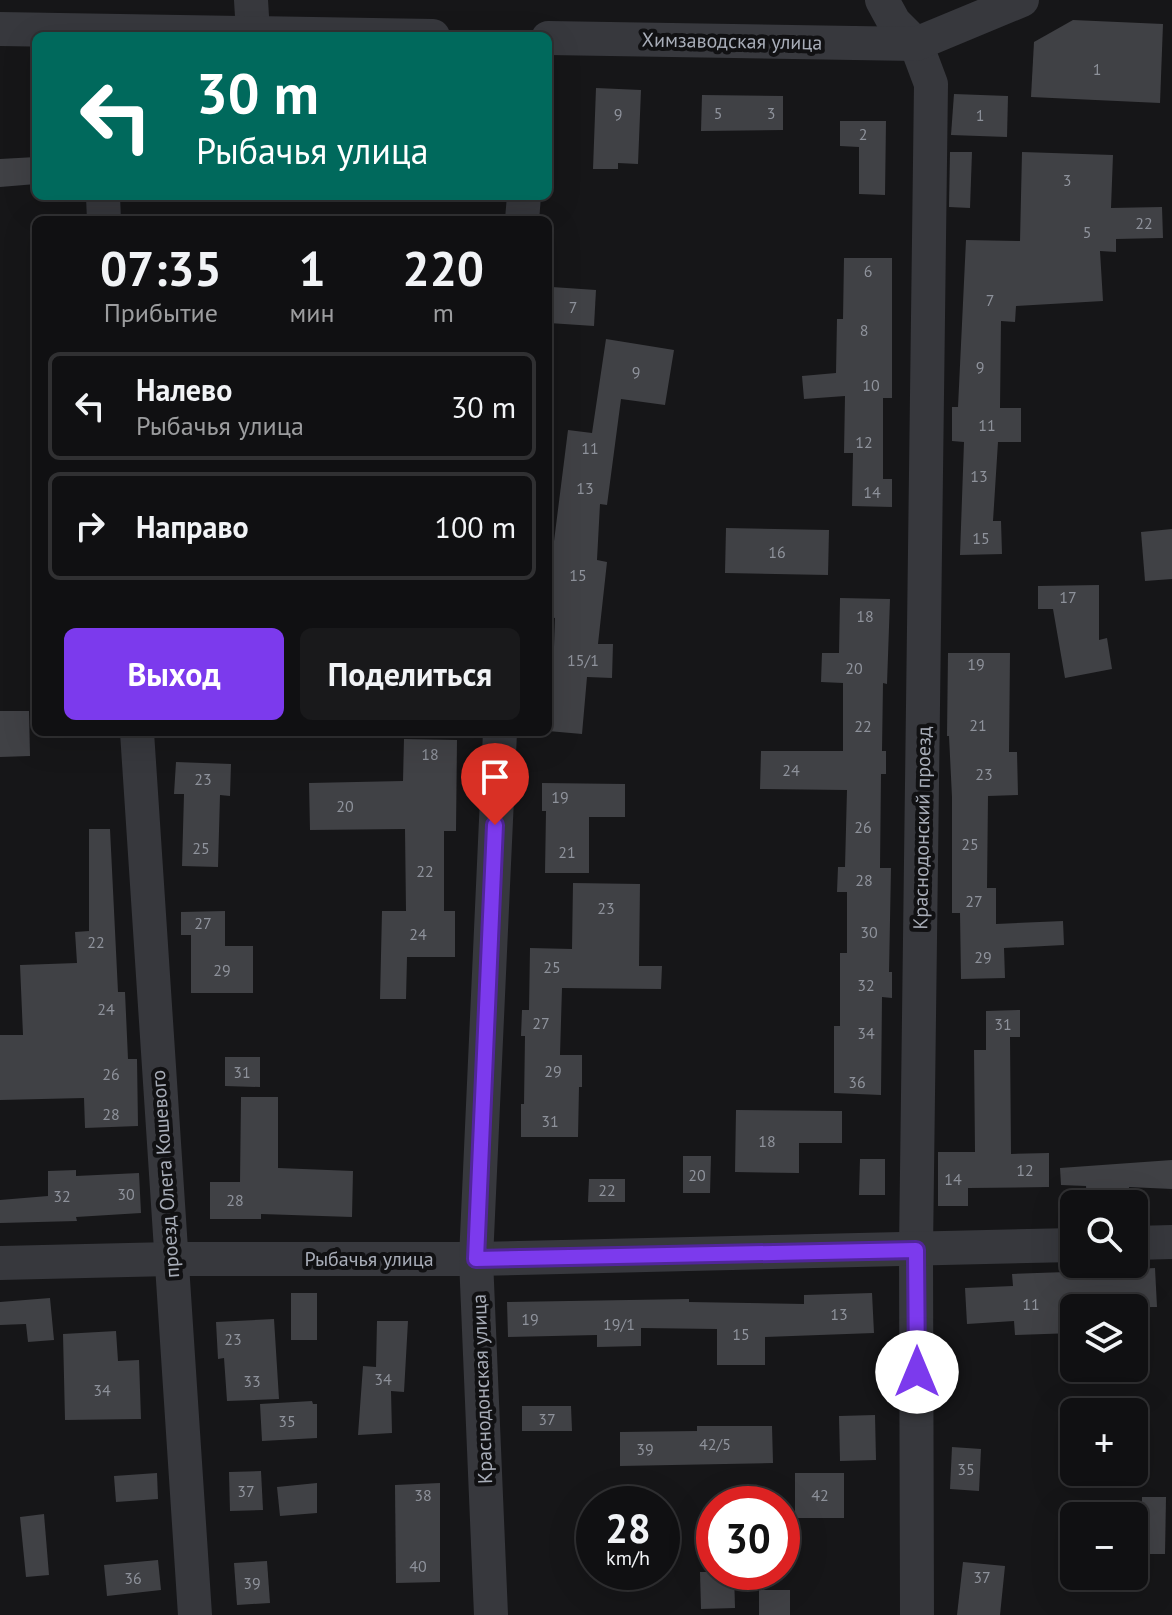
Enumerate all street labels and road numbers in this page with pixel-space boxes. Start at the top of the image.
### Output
street label: Химзаводская улица [642,26,822,56]
street label: Краснодонский проезд [907,726,937,930]
street label: проезд Олега Кошевого [145,1069,185,1279]
street label: Рыбачья улица [304,1246,434,1272]
street label: Краснодонская улица [466,1294,498,1484]

